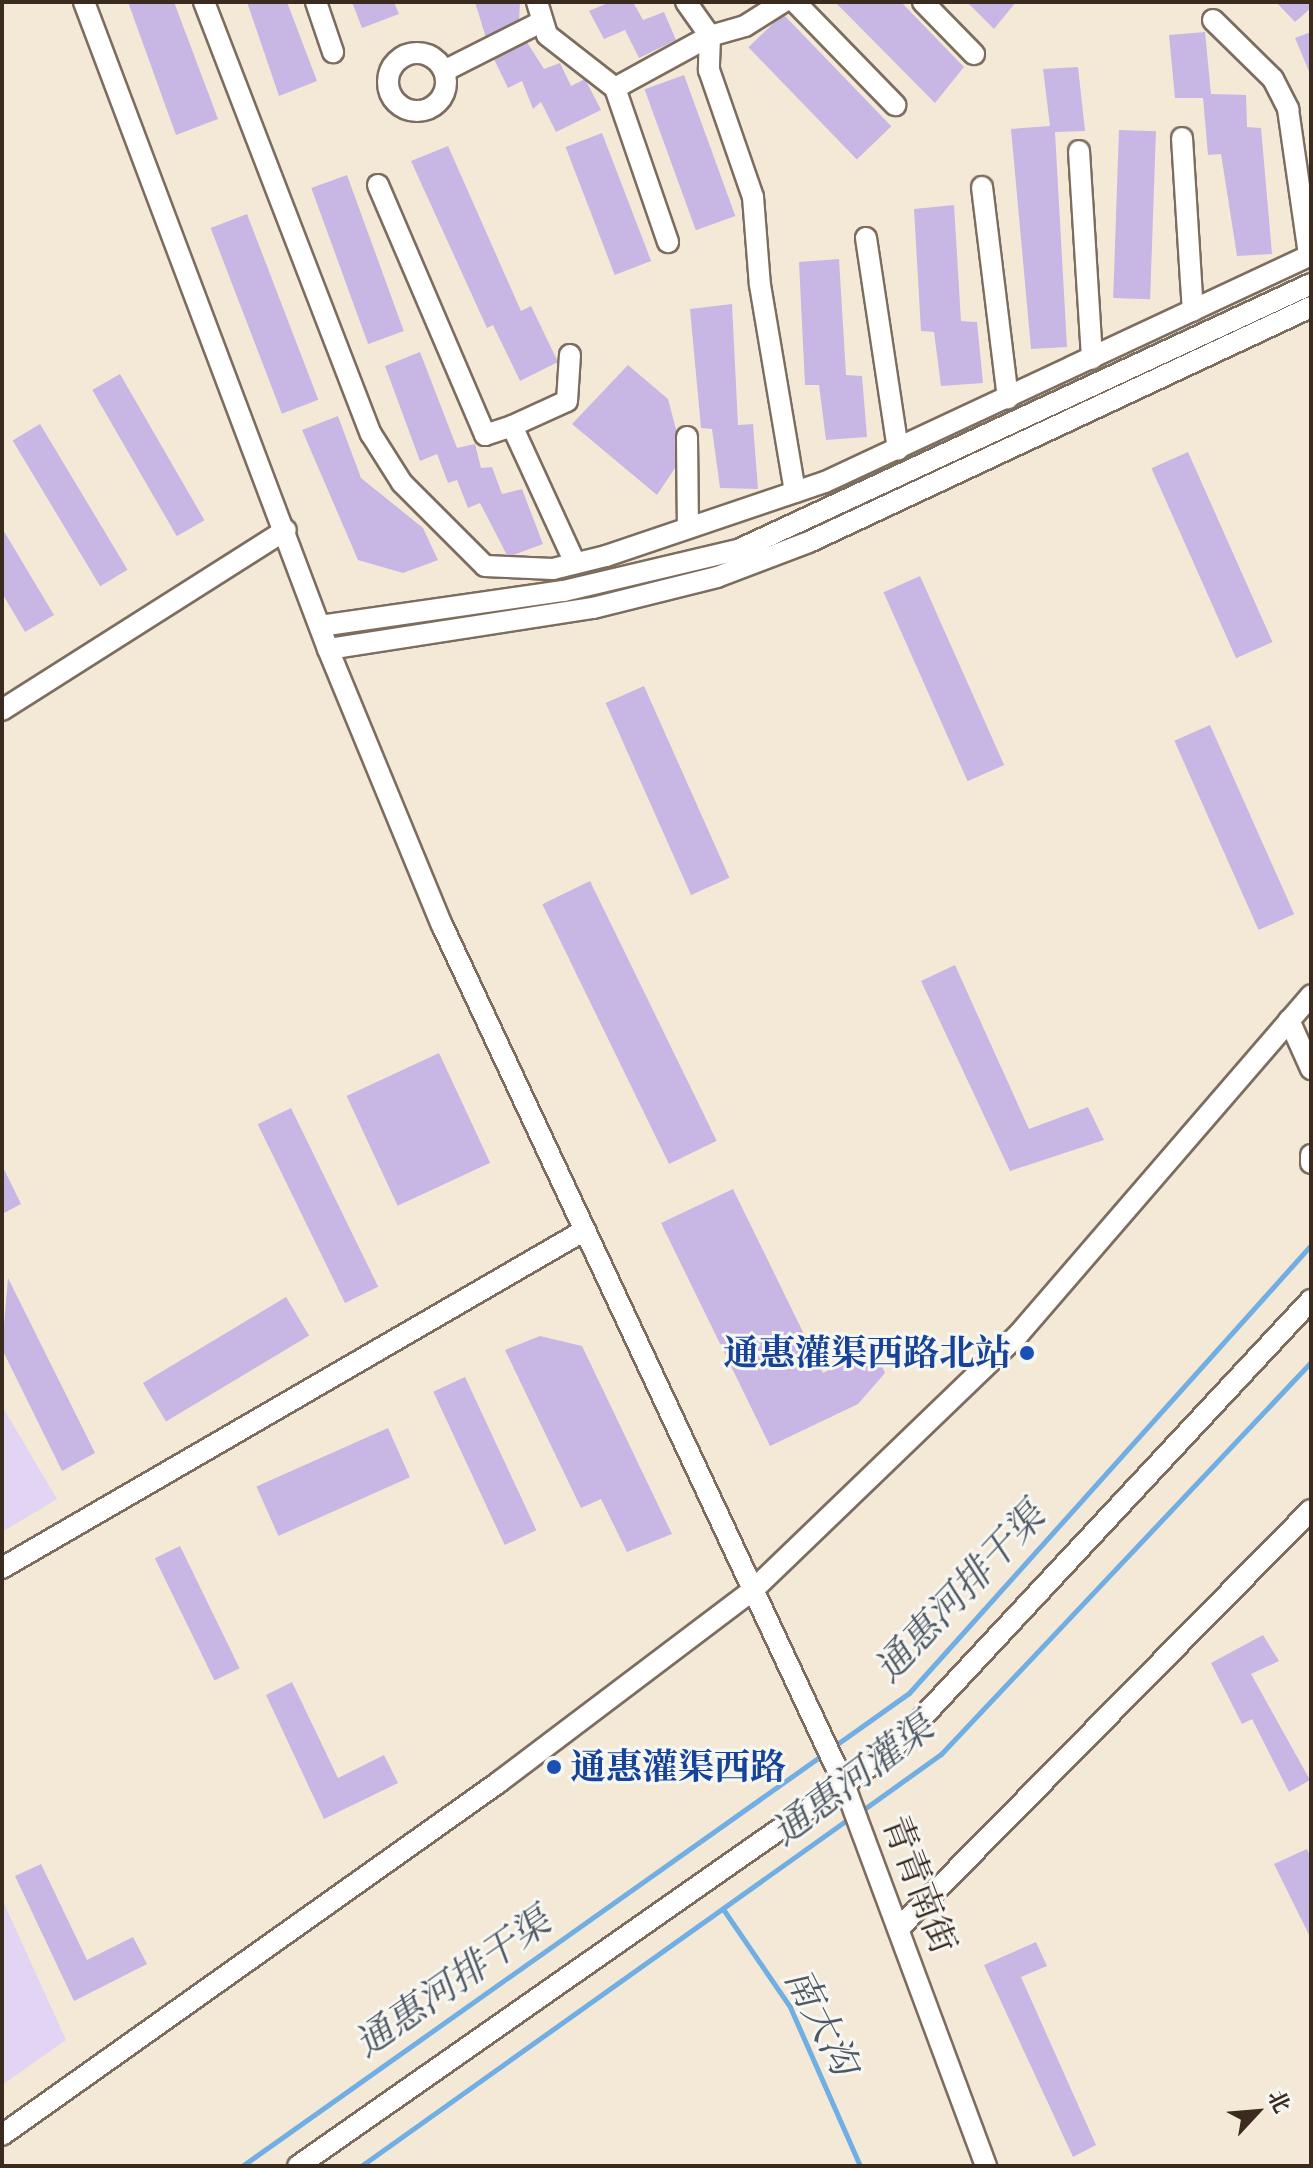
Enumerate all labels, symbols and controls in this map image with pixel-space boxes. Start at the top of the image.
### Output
place label: 通惠灌渠西路北站 [723,1331,1011,1375]
marker: 通惠灌渠西路北站 [1018,1344,1036,1362]
water label: 通惠河排干渠 [865,1493,1053,1691]
water label: 通惠河灌渠 [762,1704,942,1854]
place label: 通惠灌渠西路 [570,1745,786,1789]
marker: 通惠灌渠西路 [545,1758,563,1776]
street label: 青青南街 [874,1809,966,1959]
water label: 通惠河排干渠 [346,1898,558,2066]
water label: 南大沟 [776,1960,868,2082]
north arrow [1217,2072,1297,2152]
text: 北 [1261,2085,1297,2118]

